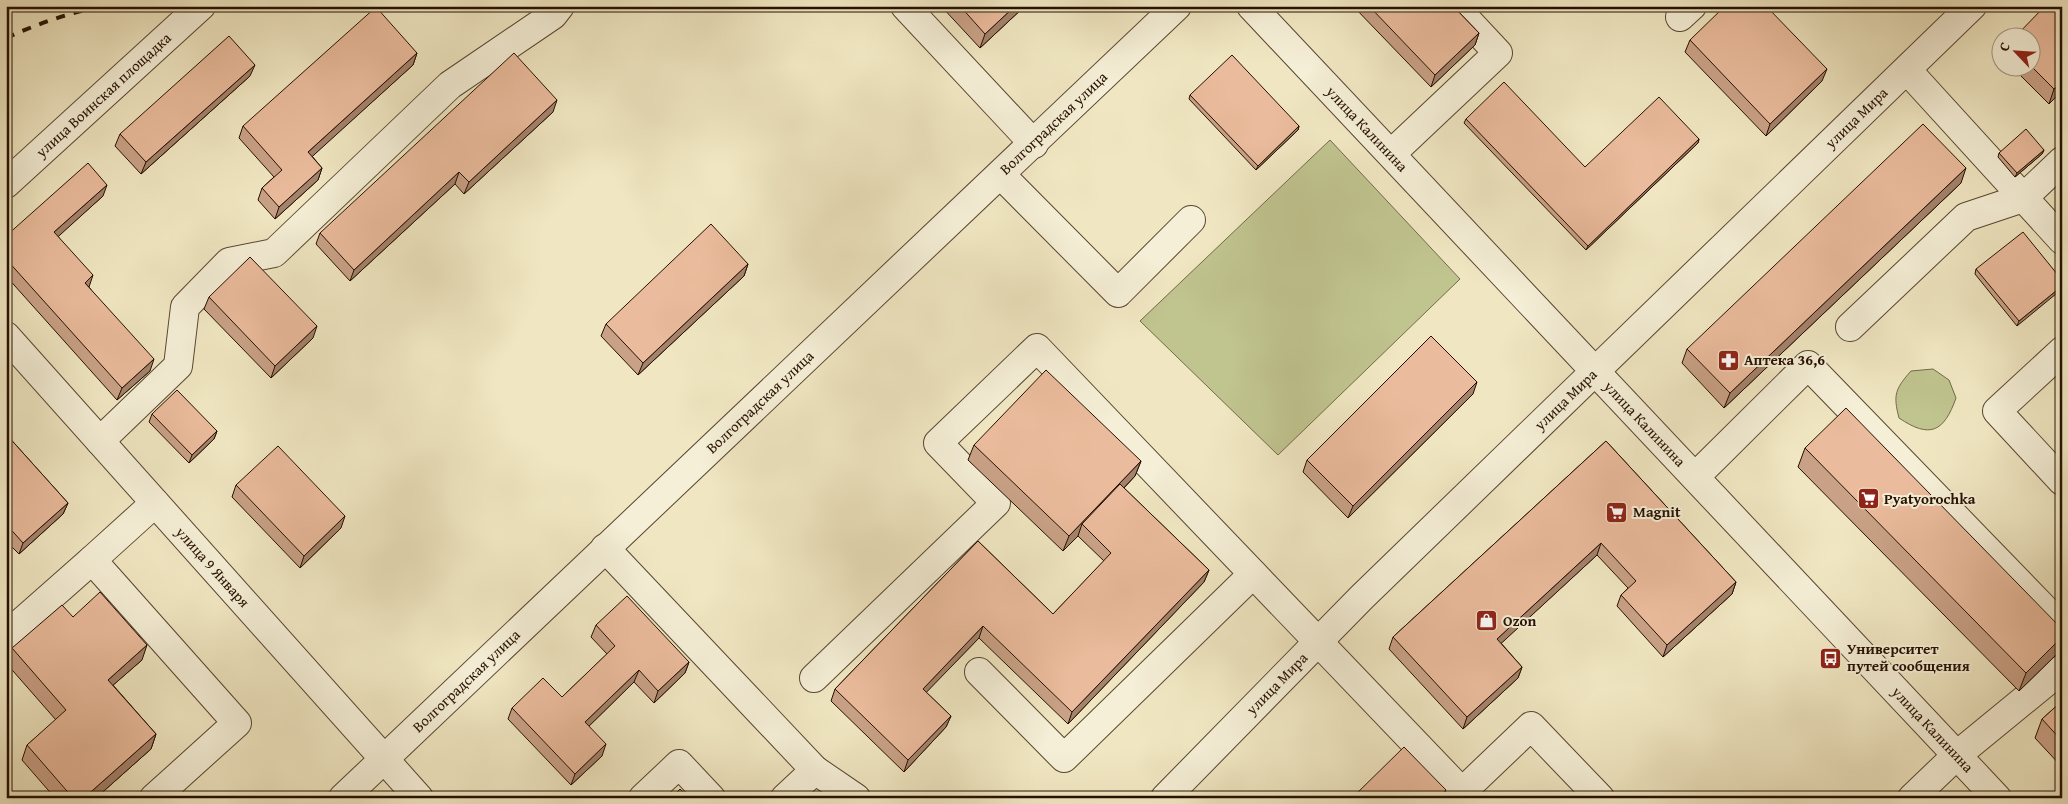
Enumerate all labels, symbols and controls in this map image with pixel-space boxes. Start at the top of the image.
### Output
street label: улица Воинская площадка [30,27,176,163]
north arrow [1990,28,2040,78]
text: С [1993,39,2015,54]
street label: Волгоградская улица [995,66,1112,179]
street label: улица Калинина [1321,80,1413,177]
street label: улица Мира [1819,82,1893,154]
street label: Волгоградская улица [701,345,819,458]
pharmacy icon: Аптека 36,6 [1716,348,1740,372]
place label: Аптека 36,6 [1744,349,1825,370]
street label: улица Мира [1529,363,1602,435]
street label: улица Калинина [1599,375,1691,472]
supermarket icon: Pyatyorochka [1856,487,1880,511]
place label: Pyatyorochka [1884,488,1976,509]
supermarket icon: Magnit [1605,500,1629,524]
place label: Magnit [1633,501,1681,522]
street label: улица 9 Января [170,521,255,612]
shop icon: Ozon [1475,609,1499,633]
place label: Ozon [1503,610,1537,631]
street label: Волгоградская улица [407,624,525,737]
place label: Университет путей сообщения [1847,638,1970,676]
bus stop icon: Университет путей сообщения [1819,646,1843,670]
street label: улица Мира [1241,647,1313,720]
street label: улица Калинина [1887,681,1979,777]

